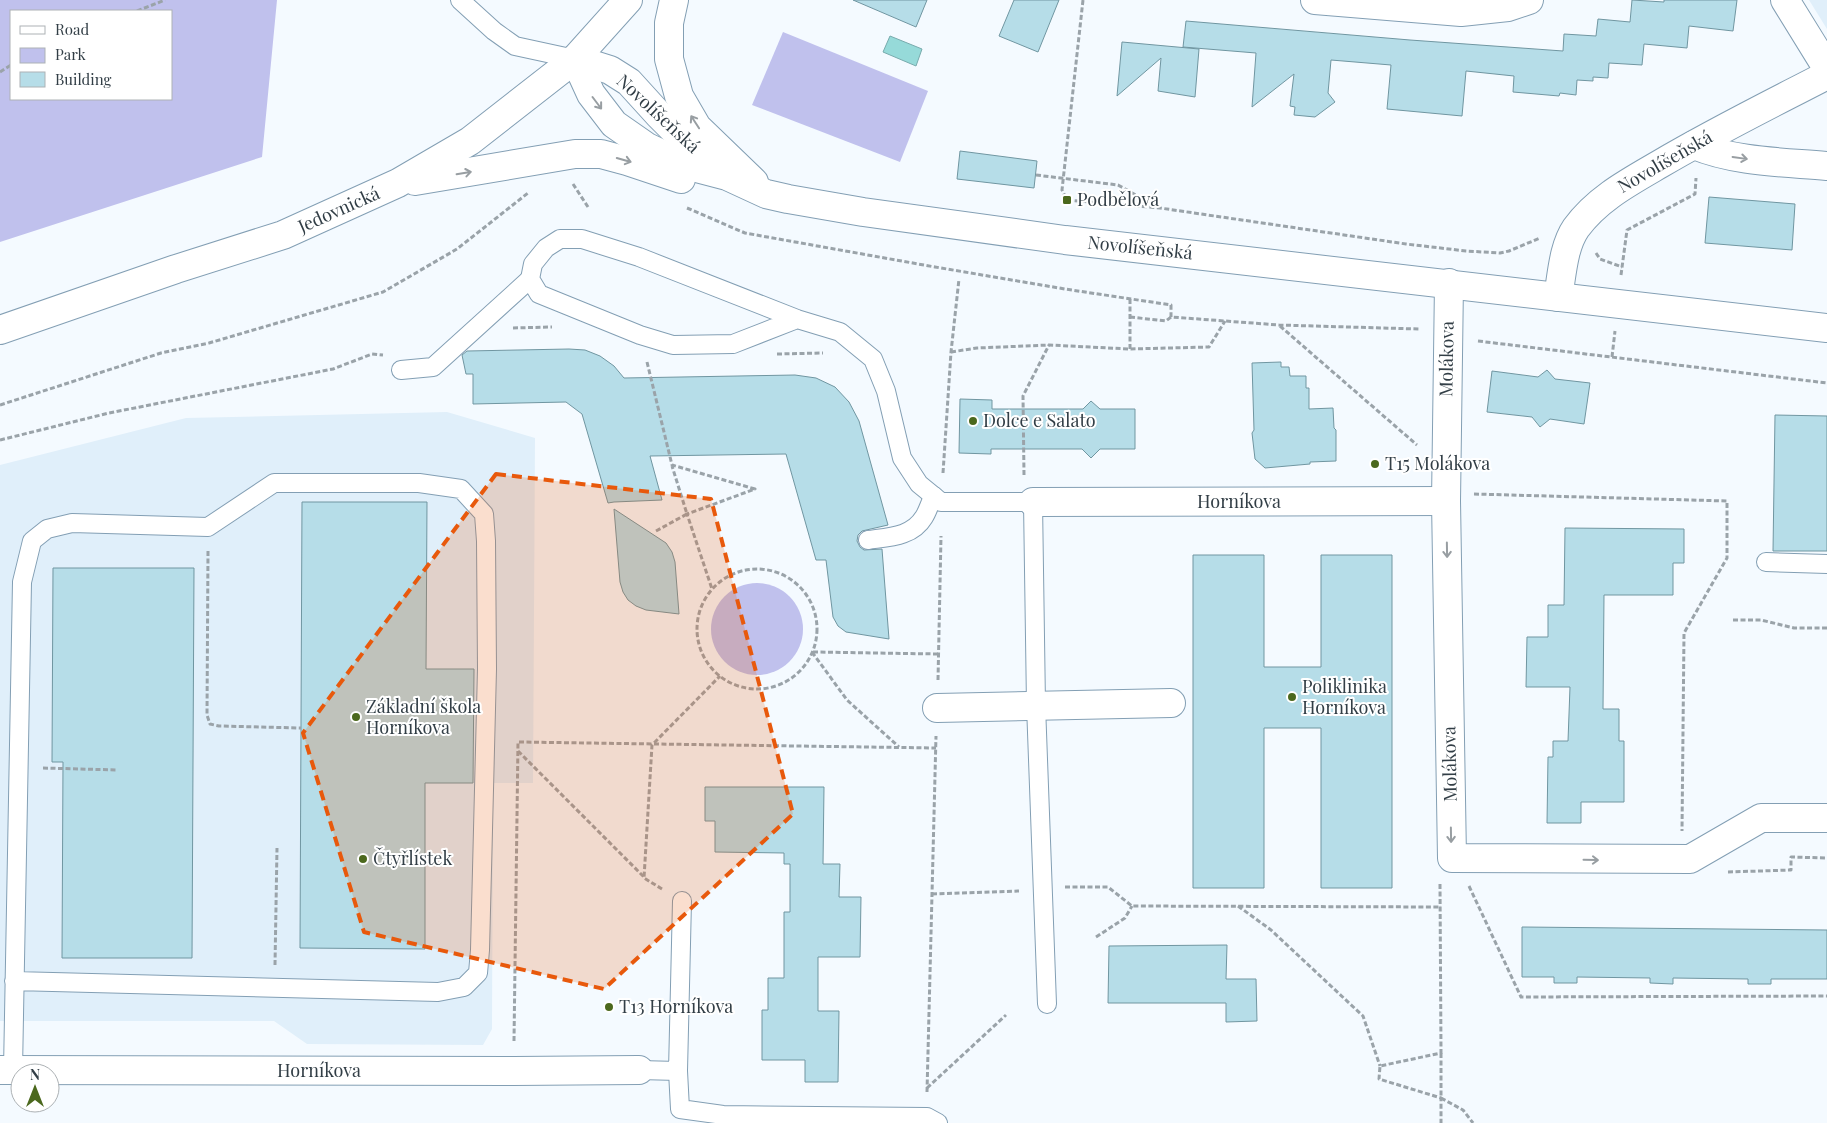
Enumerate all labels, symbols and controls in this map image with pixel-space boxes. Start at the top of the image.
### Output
legend [10,10,172,100]
text: Road [55,19,89,39]
text: Park [55,44,87,64]
text: Building [55,69,112,89]
street label: Novolíšeňská [612,69,705,158]
one-way arrow [592,96,603,109]
one-way arrow [689,115,700,129]
street label: Novolíšeňská [1613,124,1716,198]
one-way arrow [1732,153,1748,163]
one-way arrow [615,156,631,166]
one-way arrow [455,167,471,177]
street label: Jedovnická [293,180,383,238]
place label: Podbělová [1077,187,1159,211]
marker: Podbělová [1061,194,1073,206]
street label: Novolíšeňská [1086,230,1194,264]
street label: Molákova [1433,321,1459,397]
place label: Dolce e Salato [983,408,1096,432]
marker: Dolce e Salato [967,415,979,427]
place label: T15 Molákova [1385,451,1490,475]
marker: T15 Molákova [1369,458,1381,470]
street label: Horníkova [1197,489,1281,513]
one-way arrow [1442,542,1451,558]
place label: Poliklinika Horníkova [1302,674,1387,719]
marker: Poliklinika Horníkova [1286,691,1298,703]
place label: Základní škola Horníkova [366,694,481,739]
marker: Základní škola Horníkova [350,711,362,723]
street label: Molákova [1436,726,1462,802]
one-way arrow [1446,826,1456,843]
place label: Čtyřlístek [373,846,452,870]
marker: Čtyřlístek [357,853,369,865]
one-way arrow [1583,855,1599,865]
place label: T13 Horníkova [619,994,733,1018]
marker: T13 Horníkova [603,1001,615,1013]
street label: Horníkova [277,1058,361,1082]
north arrow [10,1063,60,1113]
text: N [30,1065,40,1084]

